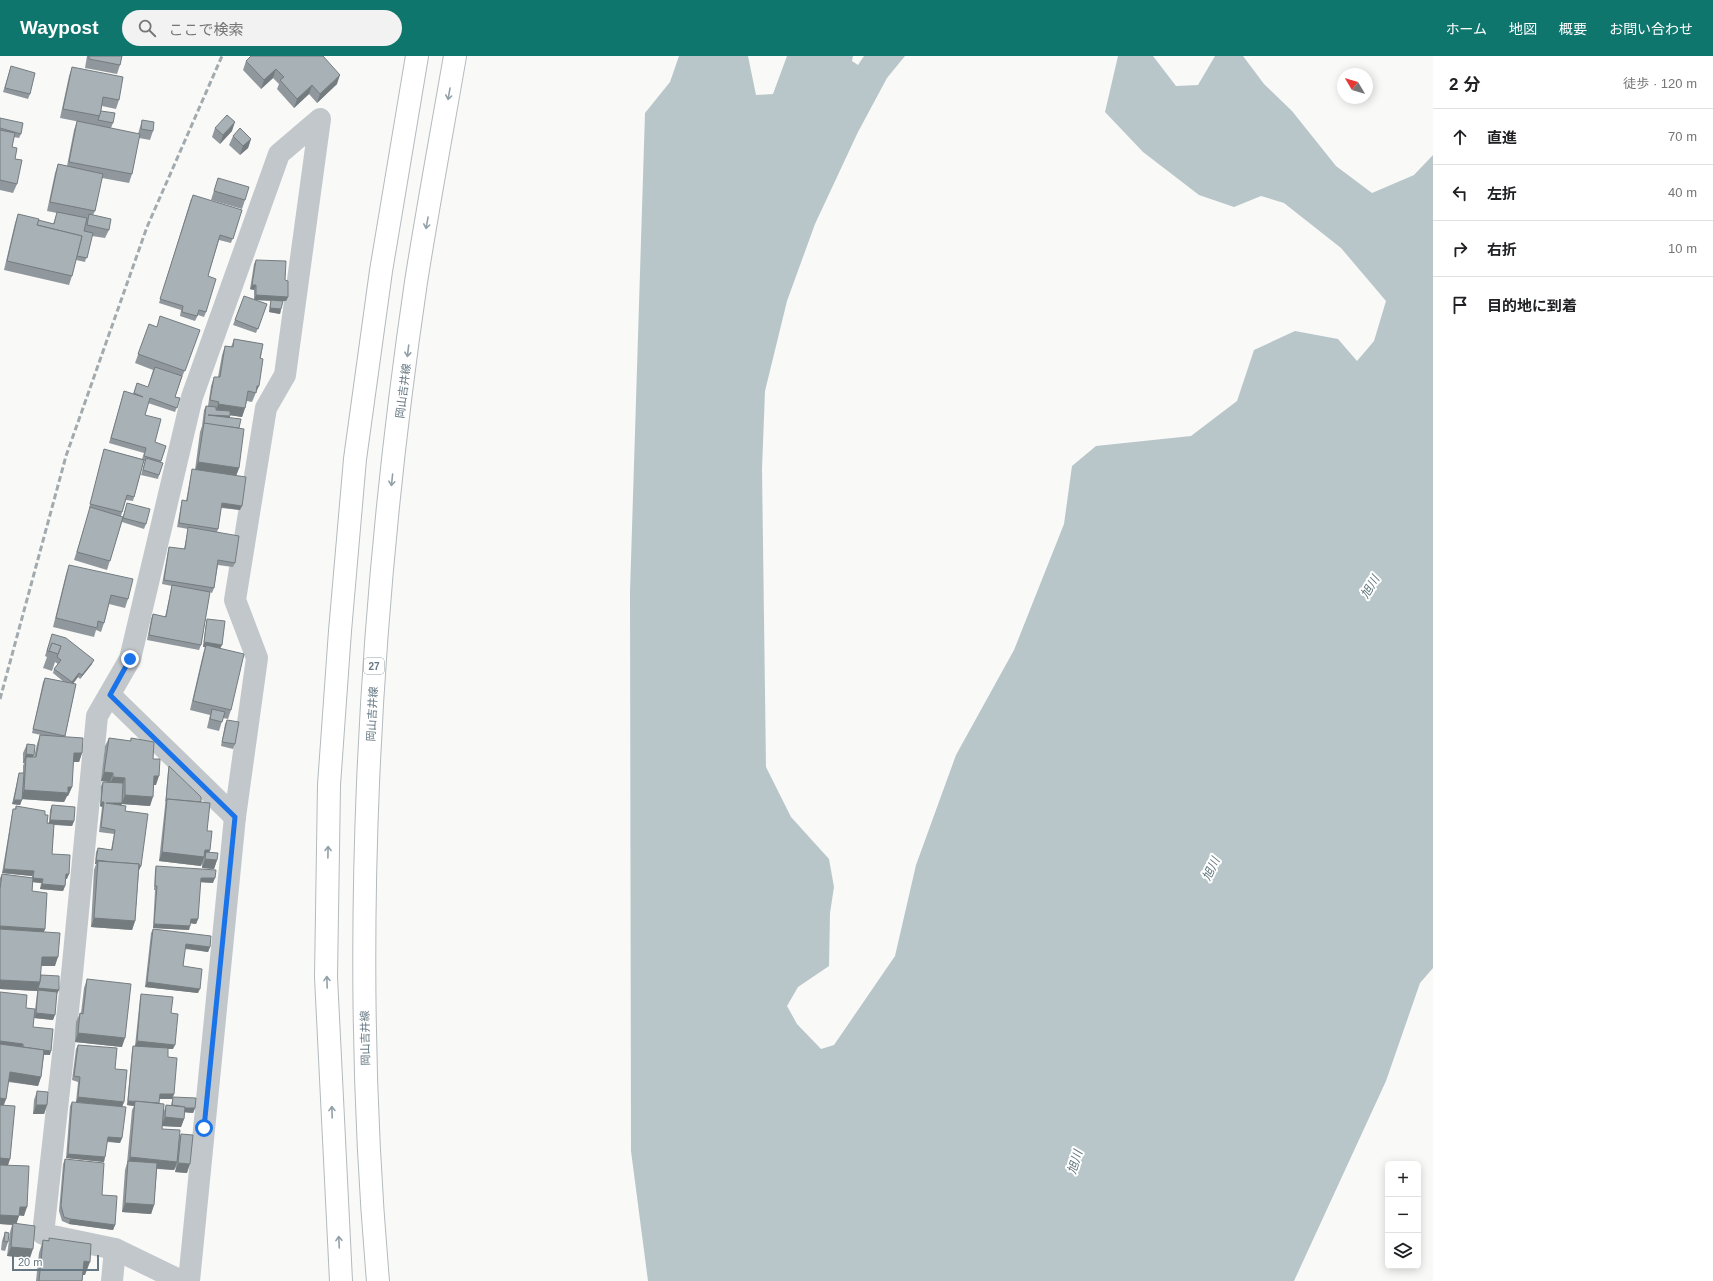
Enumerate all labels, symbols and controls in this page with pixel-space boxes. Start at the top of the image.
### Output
search box [122,10,402,46]
text: Waypost [20,17,98,38]
icon: search [136,17,158,39]
text: ここで検索 [168,21,243,38]
text: ホーム [1445,21,1487,37]
text: 地図 [1509,21,1537,37]
text: 概要 [1559,21,1587,37]
text: お問い合わせ [1609,21,1693,37]
north arrow [1337,68,1373,104]
text: 2 分 [1449,75,1480,94]
text: 徒歩 · 120 m [1623,76,1697,91]
one-way arrow [445,88,453,101]
icon: ahead [1449,126,1471,148]
text: 直進 [1487,129,1517,146]
text: 70 m [1668,129,1697,144]
icon: left [1449,182,1471,204]
text: 左折 [1487,185,1517,202]
text: 40 m [1668,185,1697,200]
one-way arrow [422,216,430,229]
icon: right [1449,238,1471,260]
text: 右折 [1487,241,1517,258]
text: 10 m [1668,241,1697,256]
icon: arrive [1449,294,1471,316]
text: 目的地に到着 [1487,297,1577,314]
one-way arrow [404,344,412,357]
street label: 岡山吉井線 [394,363,412,419]
one-way arrow [388,473,395,486]
water label: 旭川 [1358,571,1383,601]
route end [121,650,139,668]
road number: 27 [364,658,384,674]
street label: 岡山吉井線 [365,686,379,742]
one-way arrow [324,846,332,859]
water label: 旭川 [1200,853,1223,883]
one-way arrow [323,976,330,989]
street label: 岡山吉井線 [359,1010,371,1066]
one-way arrow [328,1106,336,1119]
route start [195,1119,213,1137]
water label: 旭川 [1065,1147,1086,1176]
map controls [1385,1161,1421,1269]
button: + [1385,1161,1421,1197]
button: − [1385,1197,1421,1233]
button: layers [1385,1233,1421,1269]
one-way arrow [335,1236,342,1249]
scale bar [12,1253,99,1272]
text: 20 m [18,1256,42,1268]

